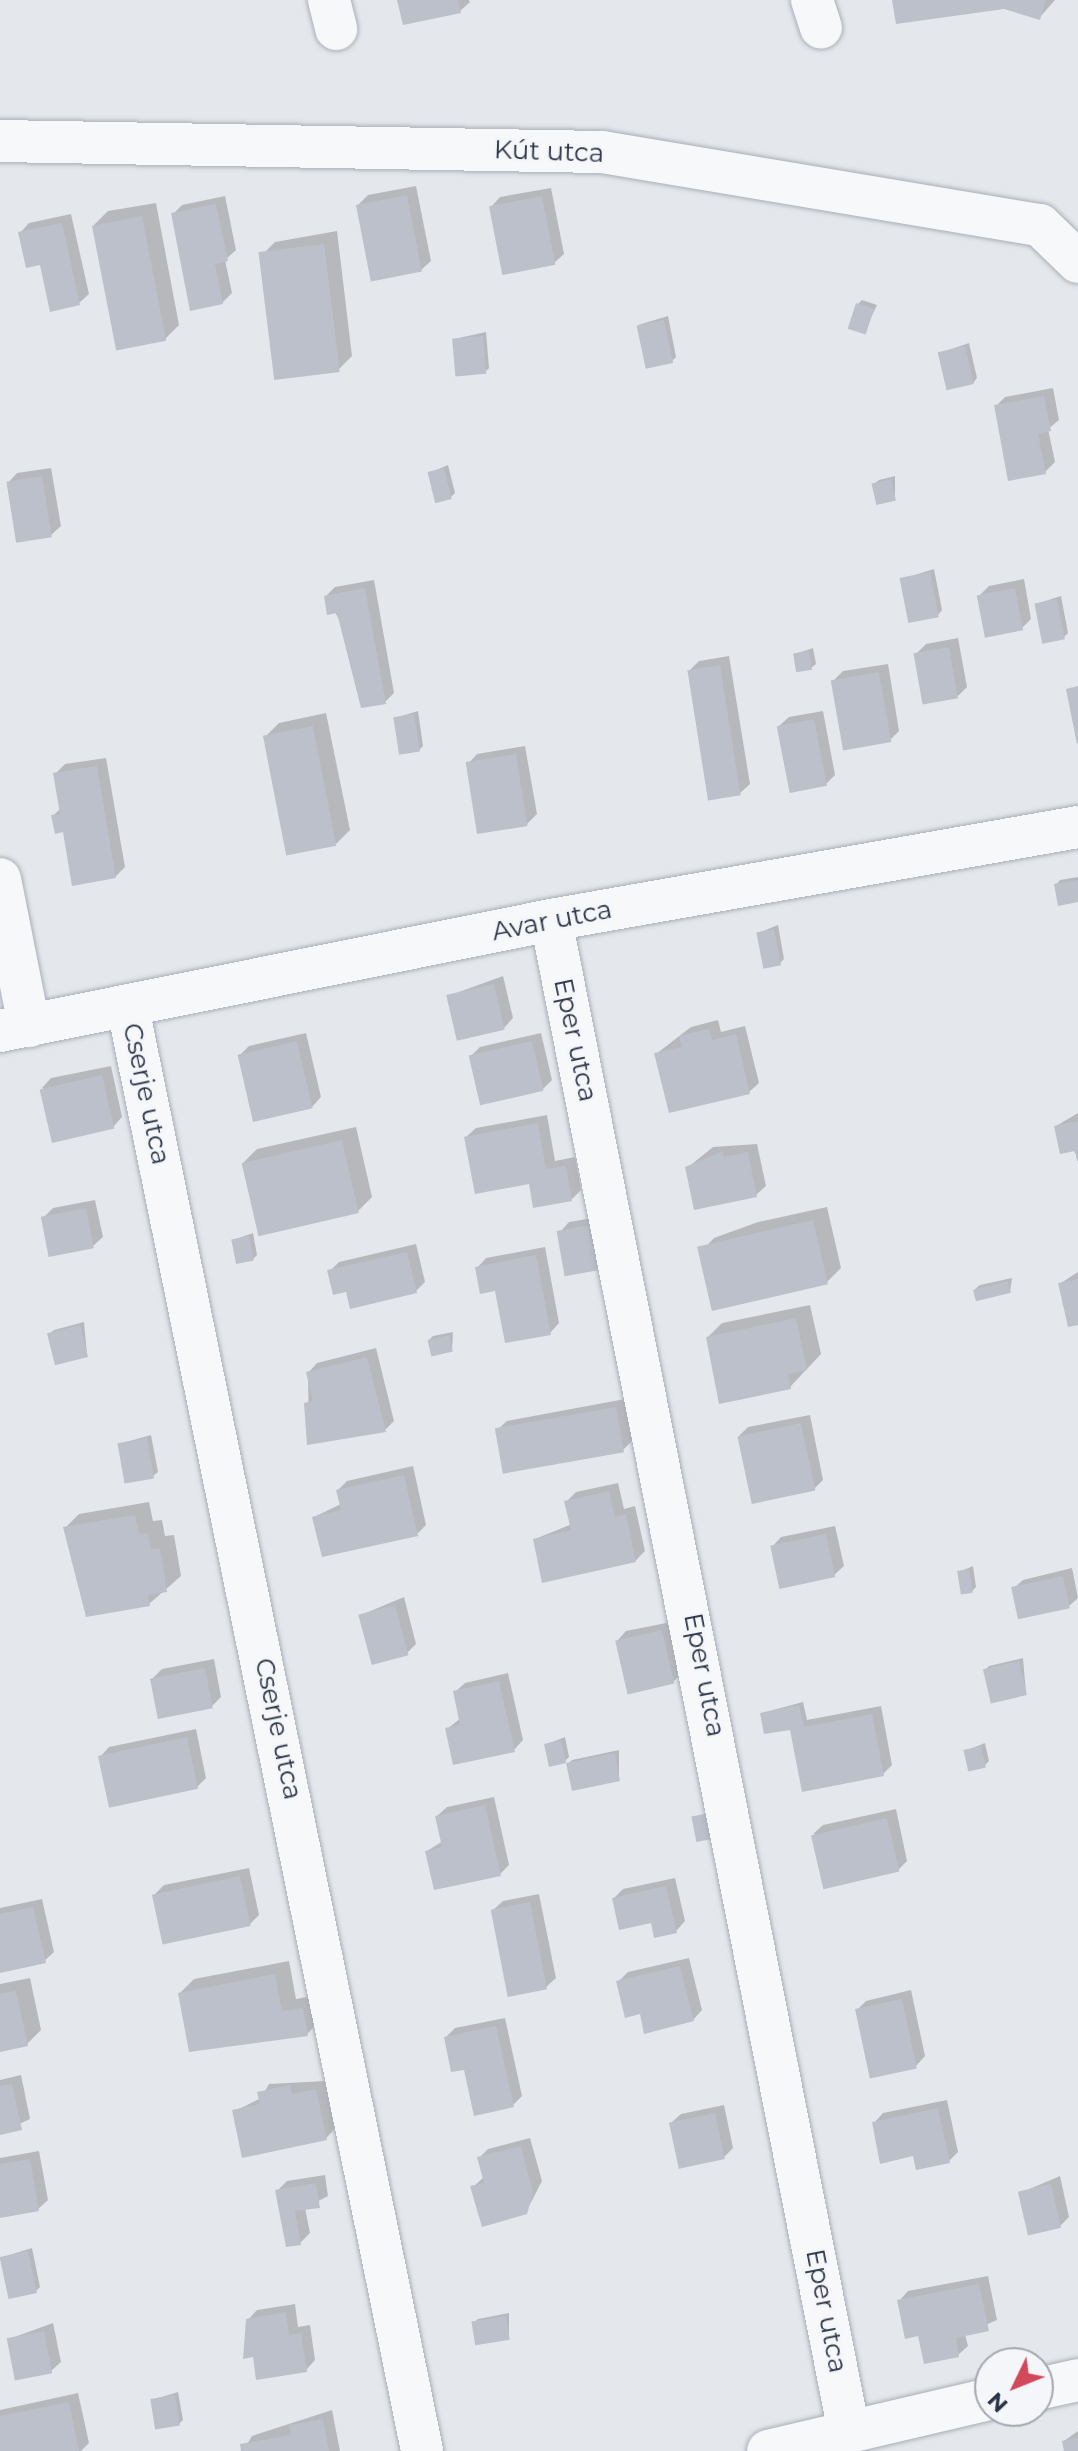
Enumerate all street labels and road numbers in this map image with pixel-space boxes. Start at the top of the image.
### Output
street label: Kút utca [493,134,605,170]
street label: Avar utca [489,894,615,948]
street label: Eper utca [547,975,603,1105]
street label: Cserje utca [116,1020,176,1168]
street label: Eper utca [677,1610,731,1740]
street label: Cserje utca [248,1655,308,1803]
street label: Eper utca [799,2246,853,2376]

